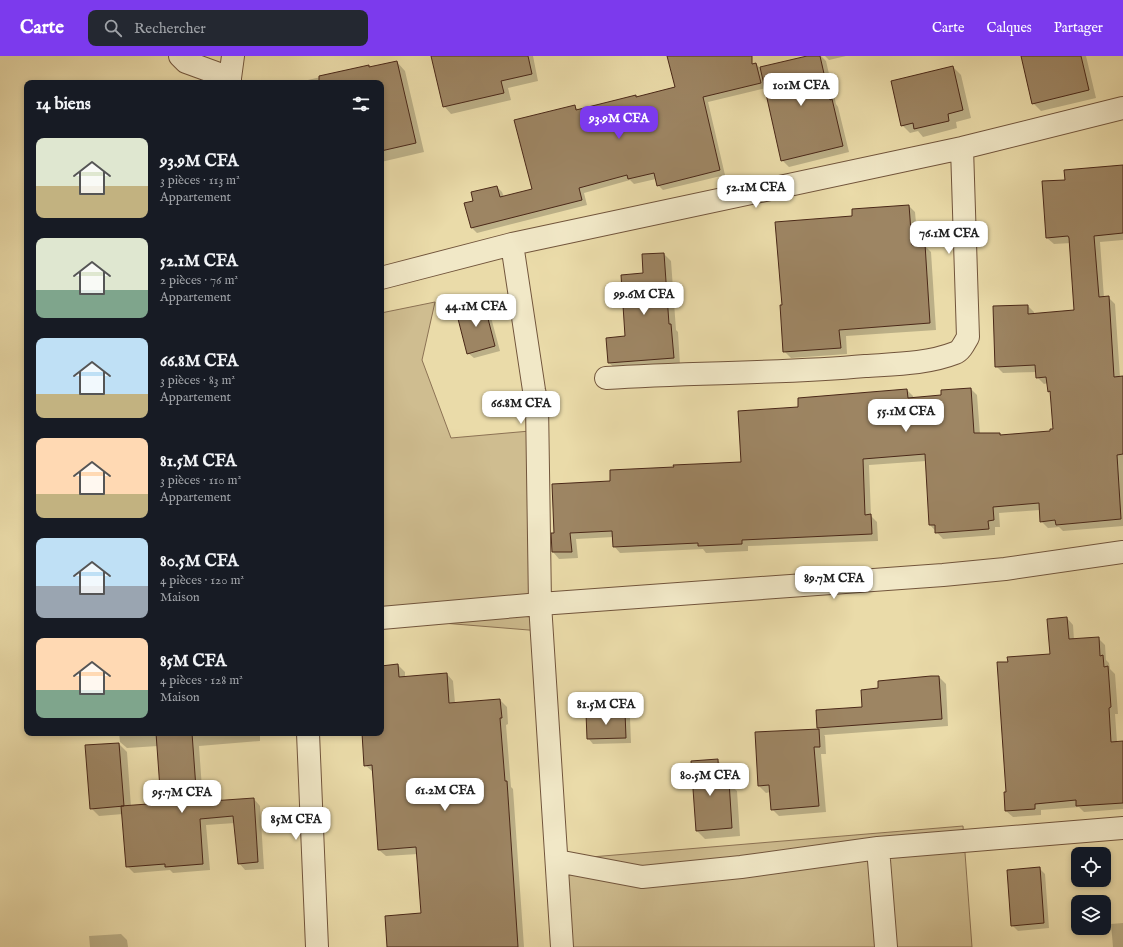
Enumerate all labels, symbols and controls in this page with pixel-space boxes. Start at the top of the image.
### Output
search box [88,10,368,46]
text: Carte [20,16,64,40]
icon: search [102,17,124,39]
text: Rechercher [134,19,206,38]
text: Carte [932,19,964,37]
text: Calques [986,19,1032,37]
text: Partager [1054,19,1103,37]
pin: 101M CFA [760,73,842,107]
text: 101M CFA [773,77,829,94]
icon: filters [350,93,372,115]
text: 14 biens [36,94,91,115]
pin: 93.9M CFA [573,106,665,140]
text: 93.9M CFA [589,110,649,127]
text: 93.9M CFA [160,151,239,172]
icon: home [68,154,116,202]
text: 3 pièces · 113 m² [160,172,240,189]
pin: 52.1M CFA [710,175,802,209]
text: 52.1M CFA [726,179,786,196]
text: Appartement [160,189,231,206]
pin: 76.1M CFA [903,221,995,255]
text: 76.1M CFA [919,225,979,242]
text: 52.1M CFA [160,251,238,272]
icon: home [68,254,116,302]
text: 2 pièces · 76 m² [160,272,238,289]
pin: 99.6M CFA [598,282,690,316]
text: 99.6M CFA [614,286,674,303]
text: Appartement [160,289,231,306]
pin: 44.1M CFA [430,294,522,328]
text: 44.1M CFA [445,298,507,315]
text: 66.8M CFA [160,351,238,372]
icon: home [68,354,116,402]
text: 3 pièces · 83 m² [160,372,235,389]
text: Appartement [160,389,231,406]
pin: 66.8M CFA [475,391,567,425]
text: 66.8M CFA [491,395,551,412]
pin: 55.1M CFA [860,399,952,433]
text: 55.1M CFA [877,403,935,420]
text: 81.5M CFA [160,451,236,472]
icon: home [68,454,116,502]
text: 3 pièces · 110 m² [160,472,241,489]
text: Appartement [160,489,231,506]
text: 80.5M CFA [160,551,239,572]
icon: home [68,554,116,602]
pin: 89.7M CFA [788,566,880,600]
text: 89.7M CFA [804,570,864,587]
text: 4 pièces · 120 m² [160,572,244,589]
text: Maison [160,589,200,606]
text: 85M CFA [160,651,227,672]
icon: home [68,654,116,702]
text: 4 pièces · 128 m² [160,672,243,689]
text: Maison [160,689,200,706]
pin: 81.5M CFA [560,692,652,726]
text: 81.5M CFA [577,696,635,713]
pin: 80.5M CFA [664,763,756,797]
text: 80.5M CFA [680,767,740,784]
pin: 61.2M CFA [399,778,491,812]
pin: 95.7M CFA [136,780,228,814]
text: 61.2M CFA [415,782,475,799]
text: 95.7M CFA [152,784,212,801]
pin: 85M CFA [259,807,333,841]
text: 85M CFA [271,811,321,828]
map controls [1071,847,1111,935]
button: locate [1071,847,1111,887]
button: layers [1071,895,1111,935]

